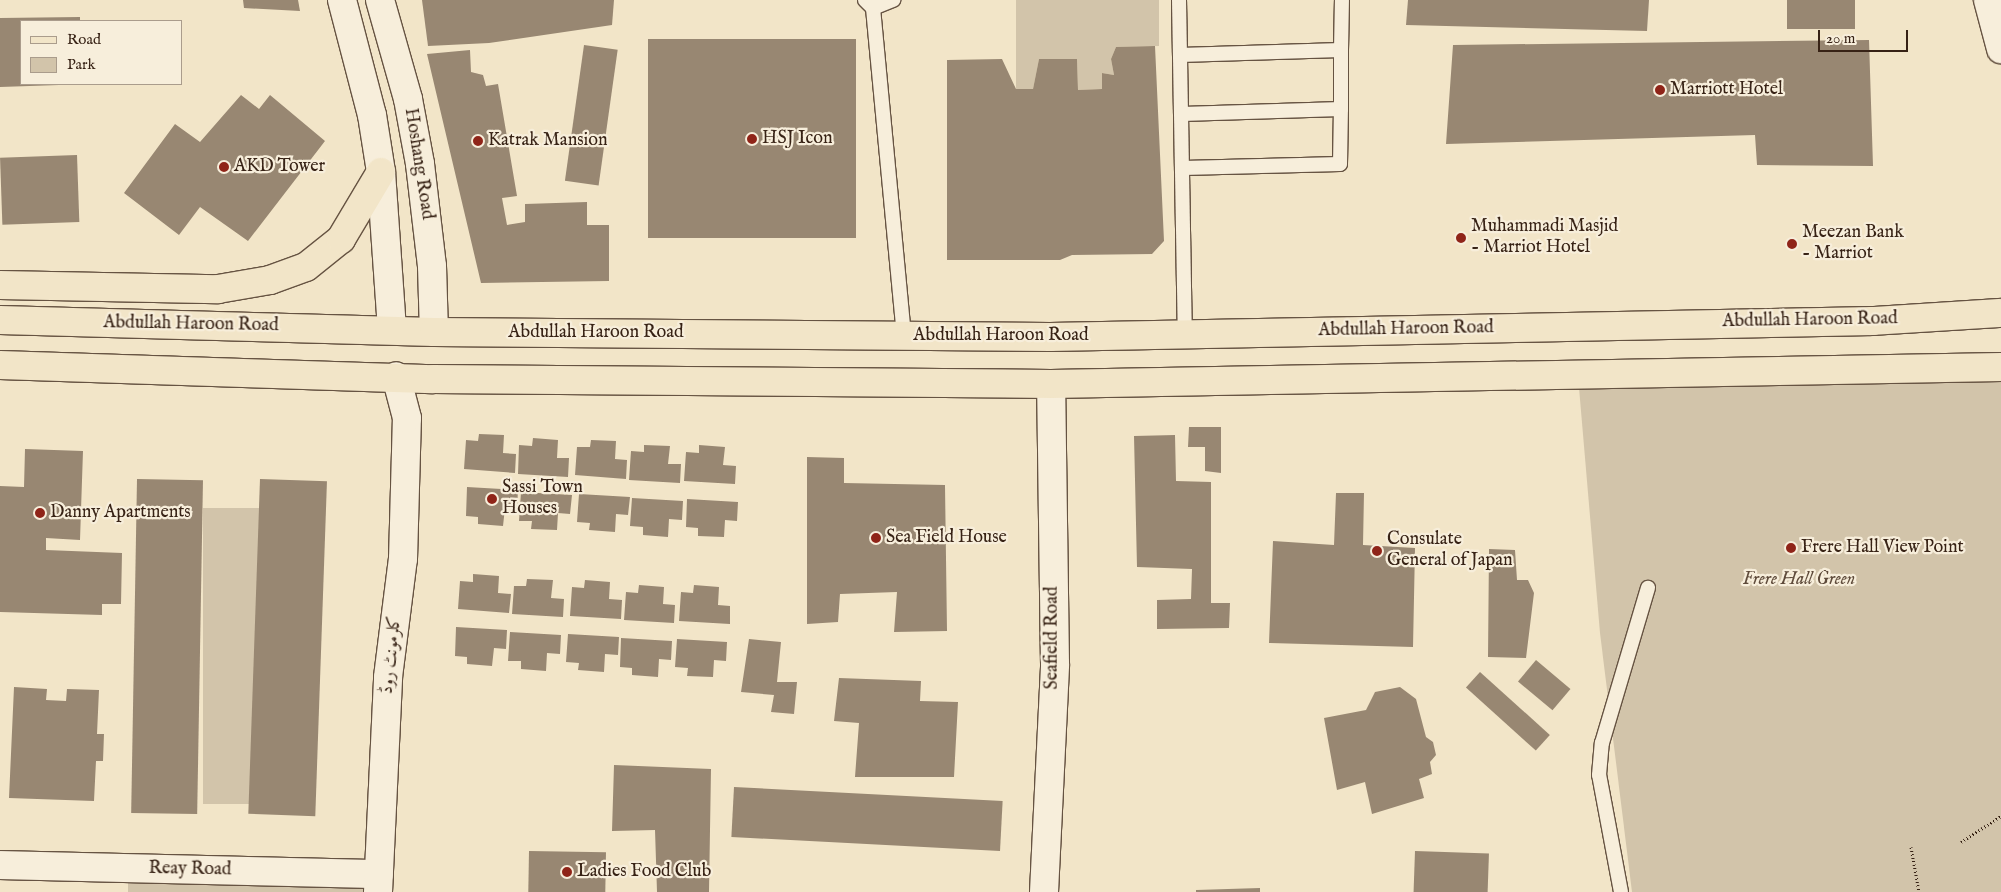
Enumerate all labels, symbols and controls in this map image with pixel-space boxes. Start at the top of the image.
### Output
legend [20,20,182,85]
scale bar [1821,20,1911,52]
text: 20 m [1826,29,1855,48]
text: Road [67,30,101,49]
text: Park [67,55,96,74]
place label: Marriott Hotel [1670,79,1783,101]
marker: Marriott Hotel [1654,84,1666,96]
street label: Hoshang Road [399,107,437,221]
place label: HSJ Icon [762,128,833,150]
place label: Katrak Mansion [488,130,607,152]
marker: HSJ Icon [746,133,758,145]
marker: Katrak Mansion [472,135,484,147]
place label: AKD Tower [234,156,325,178]
marker: AKD Tower [218,161,230,173]
place label: Muhammadi Masjid - Marriot Hotel [1471,217,1618,260]
place label: Meezan Bank - Marriot [1802,223,1904,266]
marker: Muhammadi Masjid - Marriot Hotel [1455,232,1467,244]
marker: Meezan Bank - Marriot [1786,238,1798,250]
street label: Abdullah Haroon Road [1722,309,1898,333]
street label: Abdullah Haroon Road [103,313,279,337]
street label: Abdullah Haroon Road [1318,318,1494,342]
street label: Abdullah Haroon Road [508,322,684,344]
street label: Abdullah Haroon Road [913,325,1089,347]
place label: Sassi Town Houses [502,478,583,520]
marker: Sassi Town Houses [486,493,498,505]
place label: Danny Apartments [50,502,191,524]
marker: Danny Apartments [34,507,46,519]
place label: Sea Field House [886,527,1007,549]
place label: Consulate General of Japan [1387,530,1513,572]
marker: Sea Field House [870,532,882,544]
place label: Frere Hall View Point [1801,537,1964,559]
marker: Frere Hall View Point [1785,542,1797,554]
marker: Consulate General of Japan [1371,545,1383,557]
park label: Frere Hall Green [1743,569,1855,591]
street label: Seafield Road [1042,586,1064,690]
street label: کلرمونٹ روڈ [377,615,407,695]
street label: Reay Road [148,858,232,882]
place label: Ladies Food Club [577,861,711,883]
marker: Ladies Food Club [561,866,573,878]

